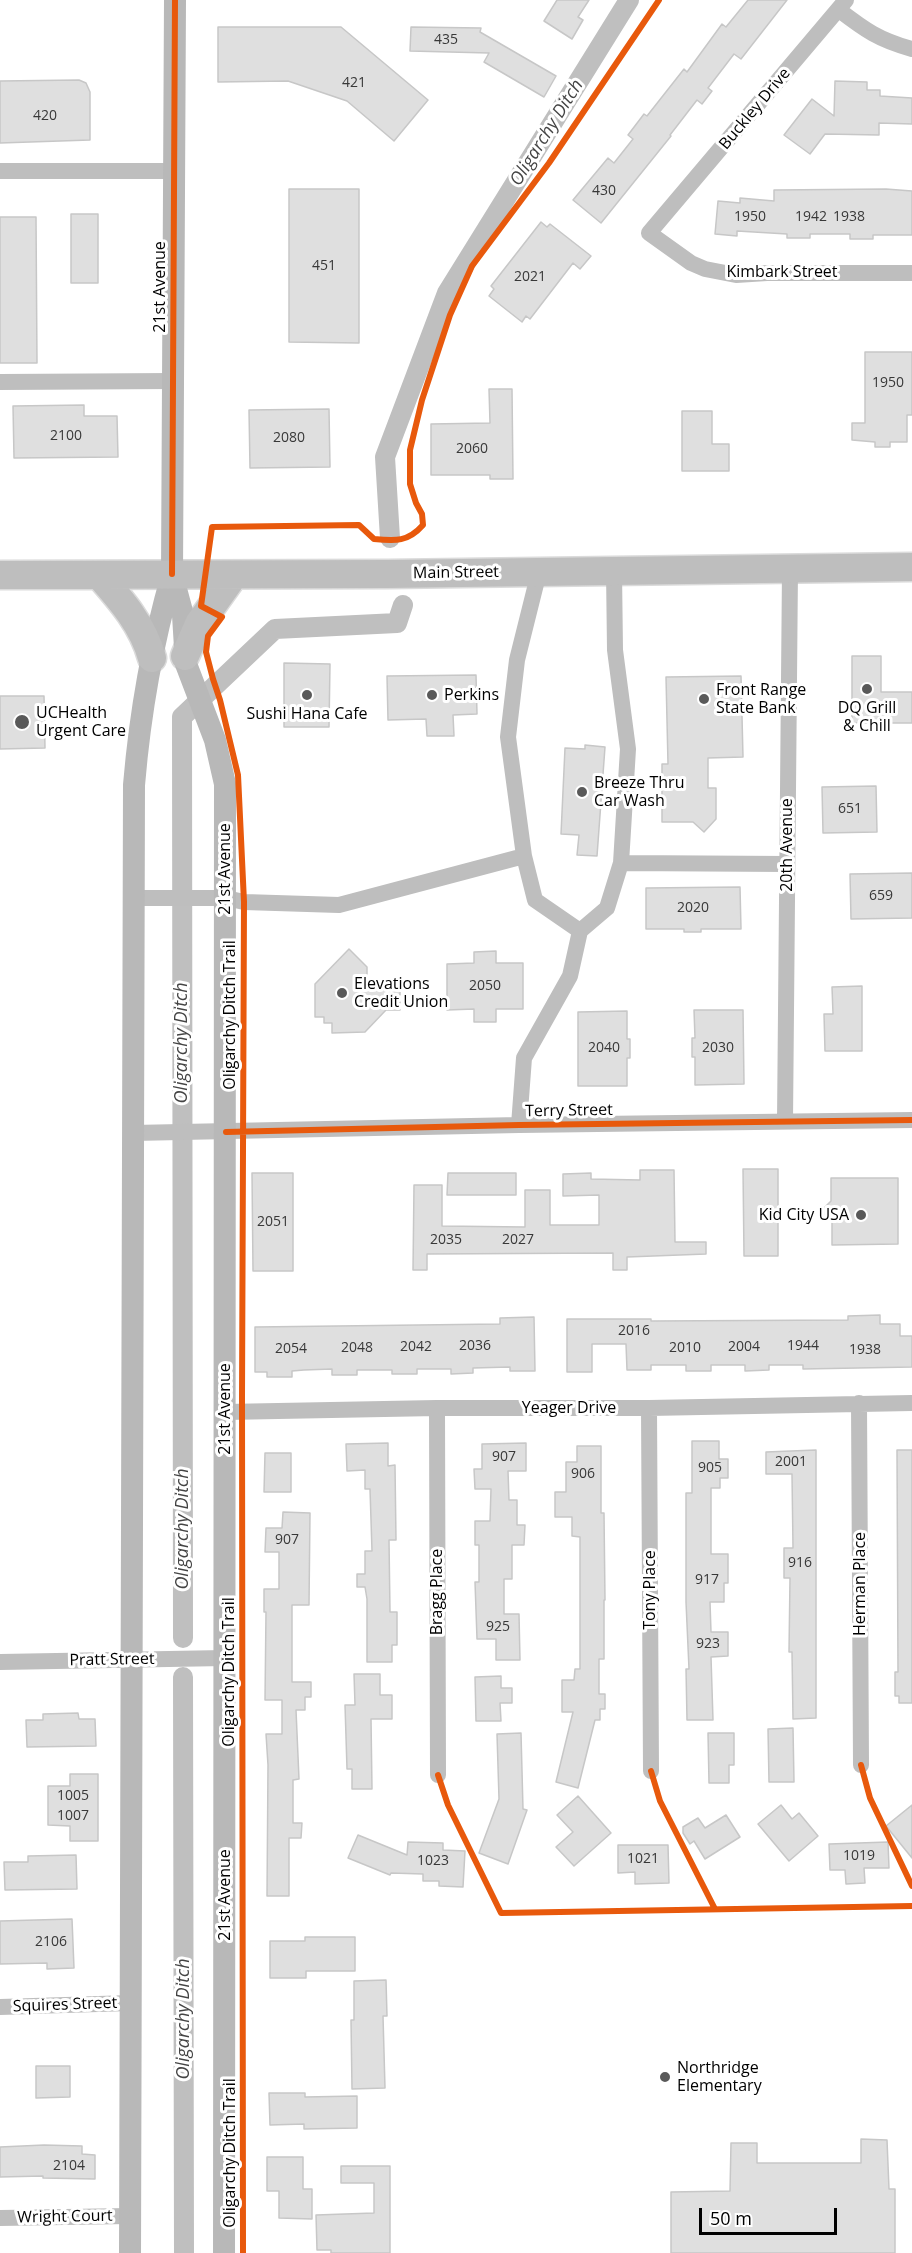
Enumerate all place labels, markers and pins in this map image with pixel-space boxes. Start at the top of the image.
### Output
place label: Front Range State Bank [716,680,806,718]
marker: DQ Grill & Chill [860,682,874,696]
place label: Perkins [444,685,499,705]
marker: Sushi Hana Cafe [300,688,314,702]
marker: Perkins [425,688,439,702]
marker: Front Range State Bank [697,692,711,706]
place label: DQ Grill & Chill [838,698,896,736]
place label: UCHealth Urgent Care [36,703,126,741]
place label: Sushi Hana Cafe [246,704,368,724]
marker: UCHealth Urgent Care [13,713,31,731]
place label: Breeze Thru Car Wash [594,773,684,811]
marker: Breeze Thru Car Wash [575,785,589,799]
place label: Elevations Credit Union [354,974,448,1012]
marker: Elevations Credit Union [335,986,349,1000]
place label: Kid City USA [759,1205,849,1225]
marker: Kid City USA [854,1208,868,1222]
place label: Northridge Elementary [677,2058,762,2096]
marker: Northridge Elementary [658,2070,672,2084]

